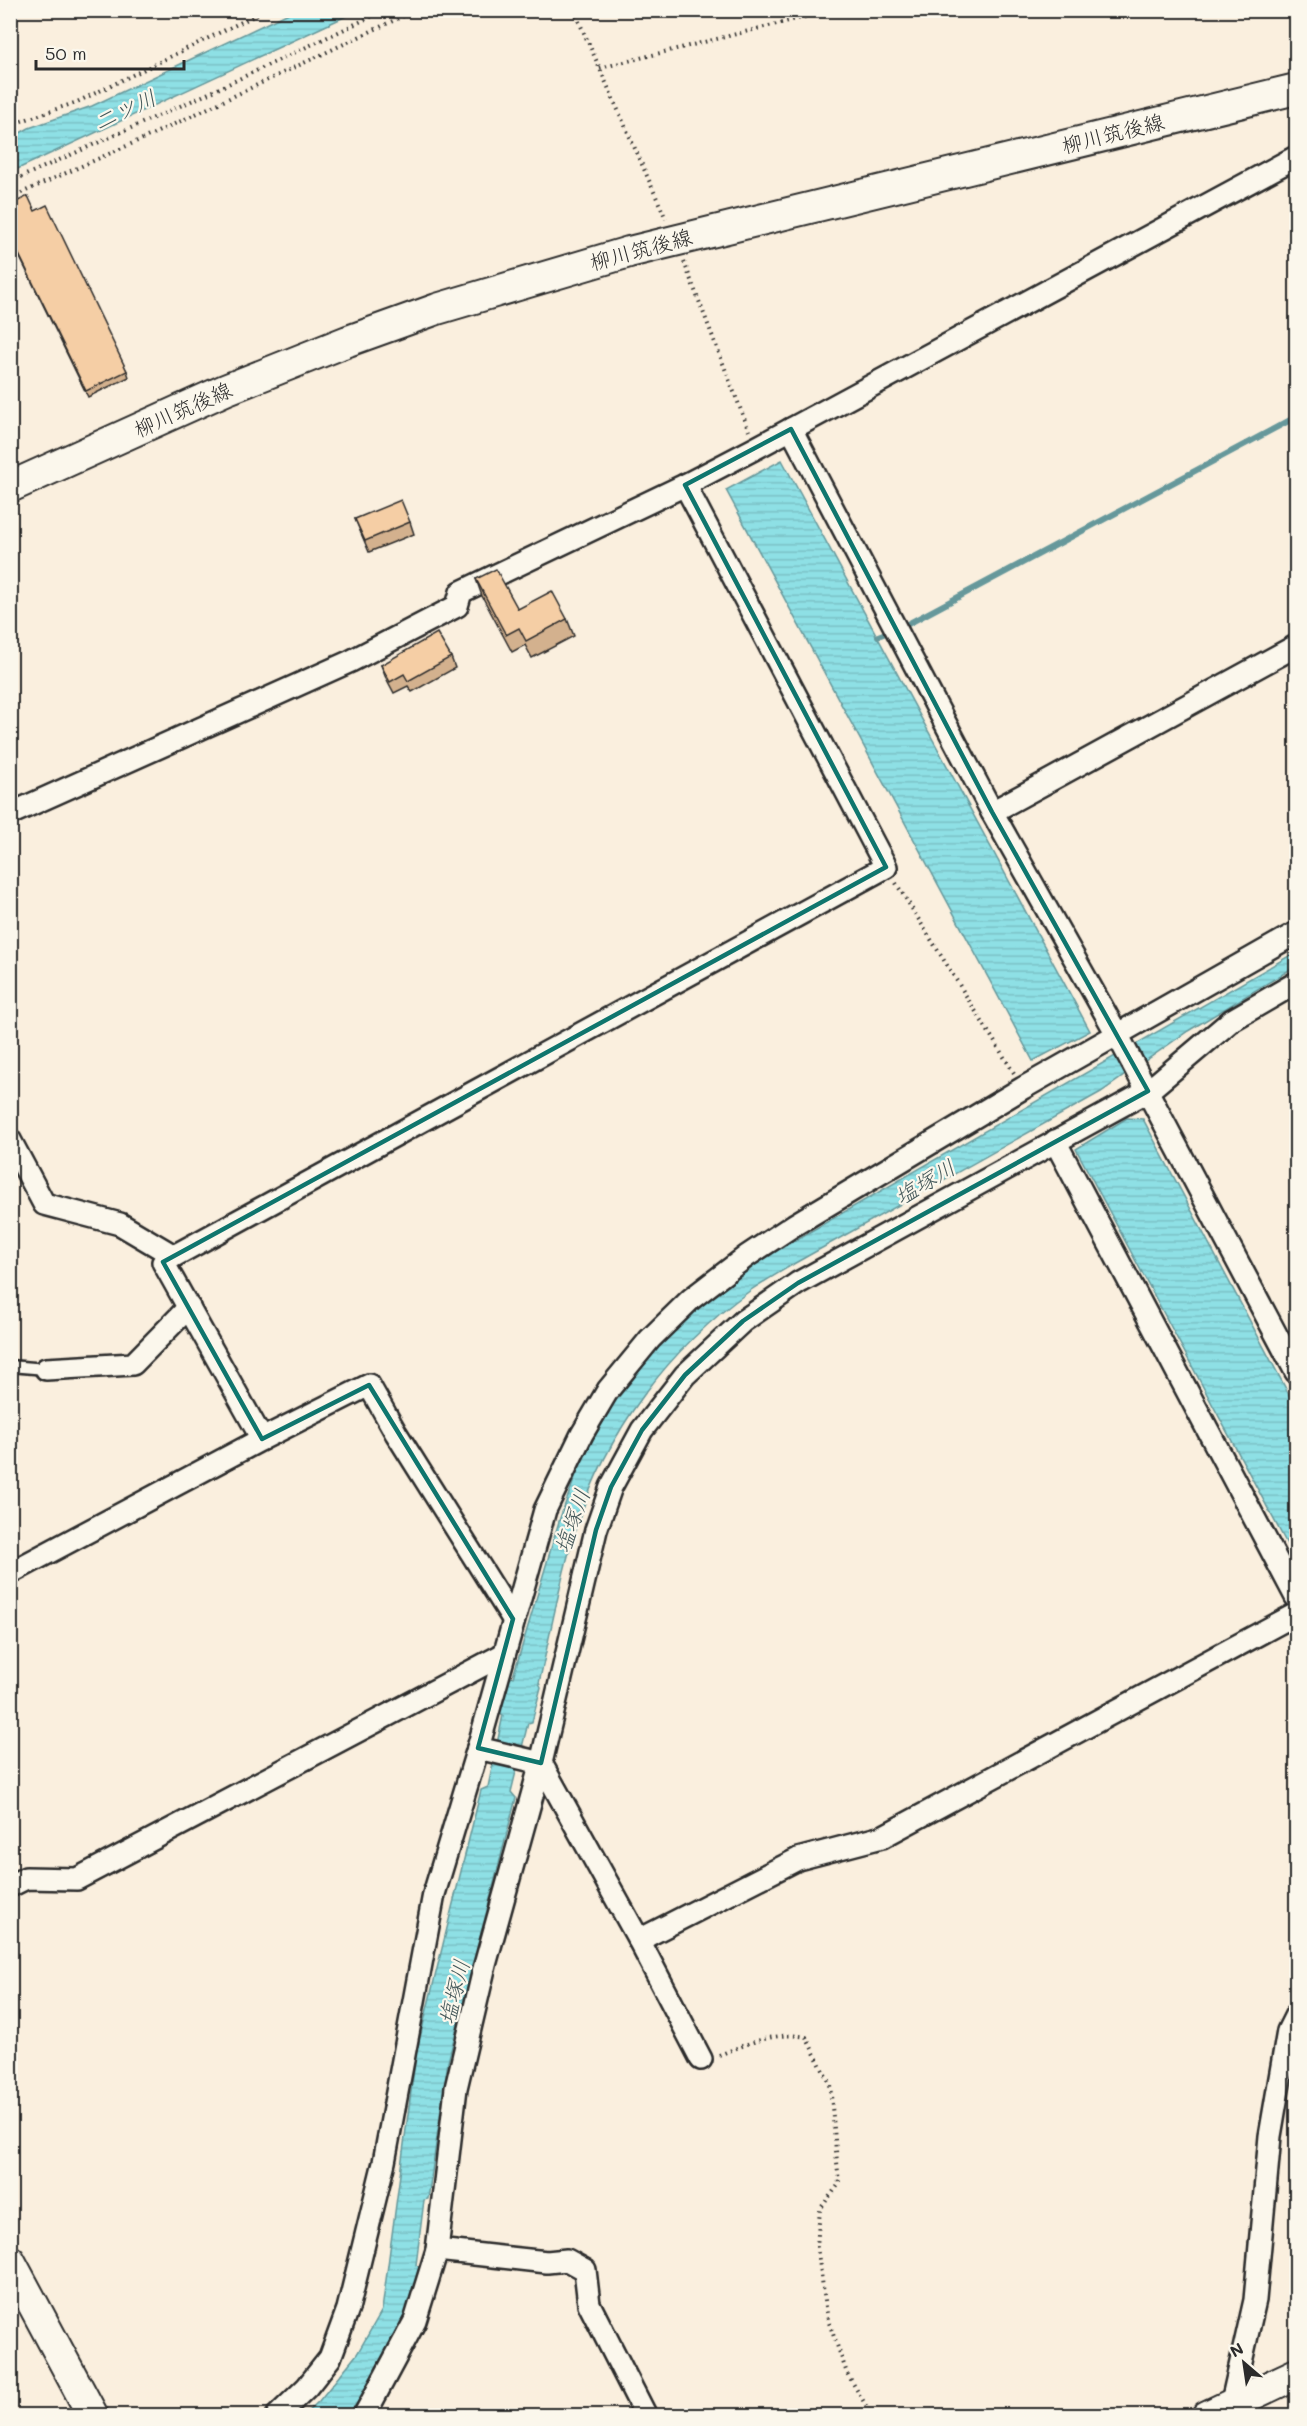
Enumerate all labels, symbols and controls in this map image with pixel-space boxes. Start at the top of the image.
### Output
scale bar [36,33,184,71]
text: 50 m [45,41,87,65]
water label: 二ツ川 [89,82,161,137]
street label: 柳川筑後線 [1058,107,1167,158]
street label: 柳川筑後線 [586,222,695,275]
street label: 柳川筑後線 [129,375,236,442]
water label: 塩塚川 [889,1152,961,1211]
water label: 塩塚川 [547,1485,596,1557]
water label: 塩塚川 [431,1956,476,2027]
north arrow [1214,2333,1274,2393]
text: N [1226,2337,1247,2362]

